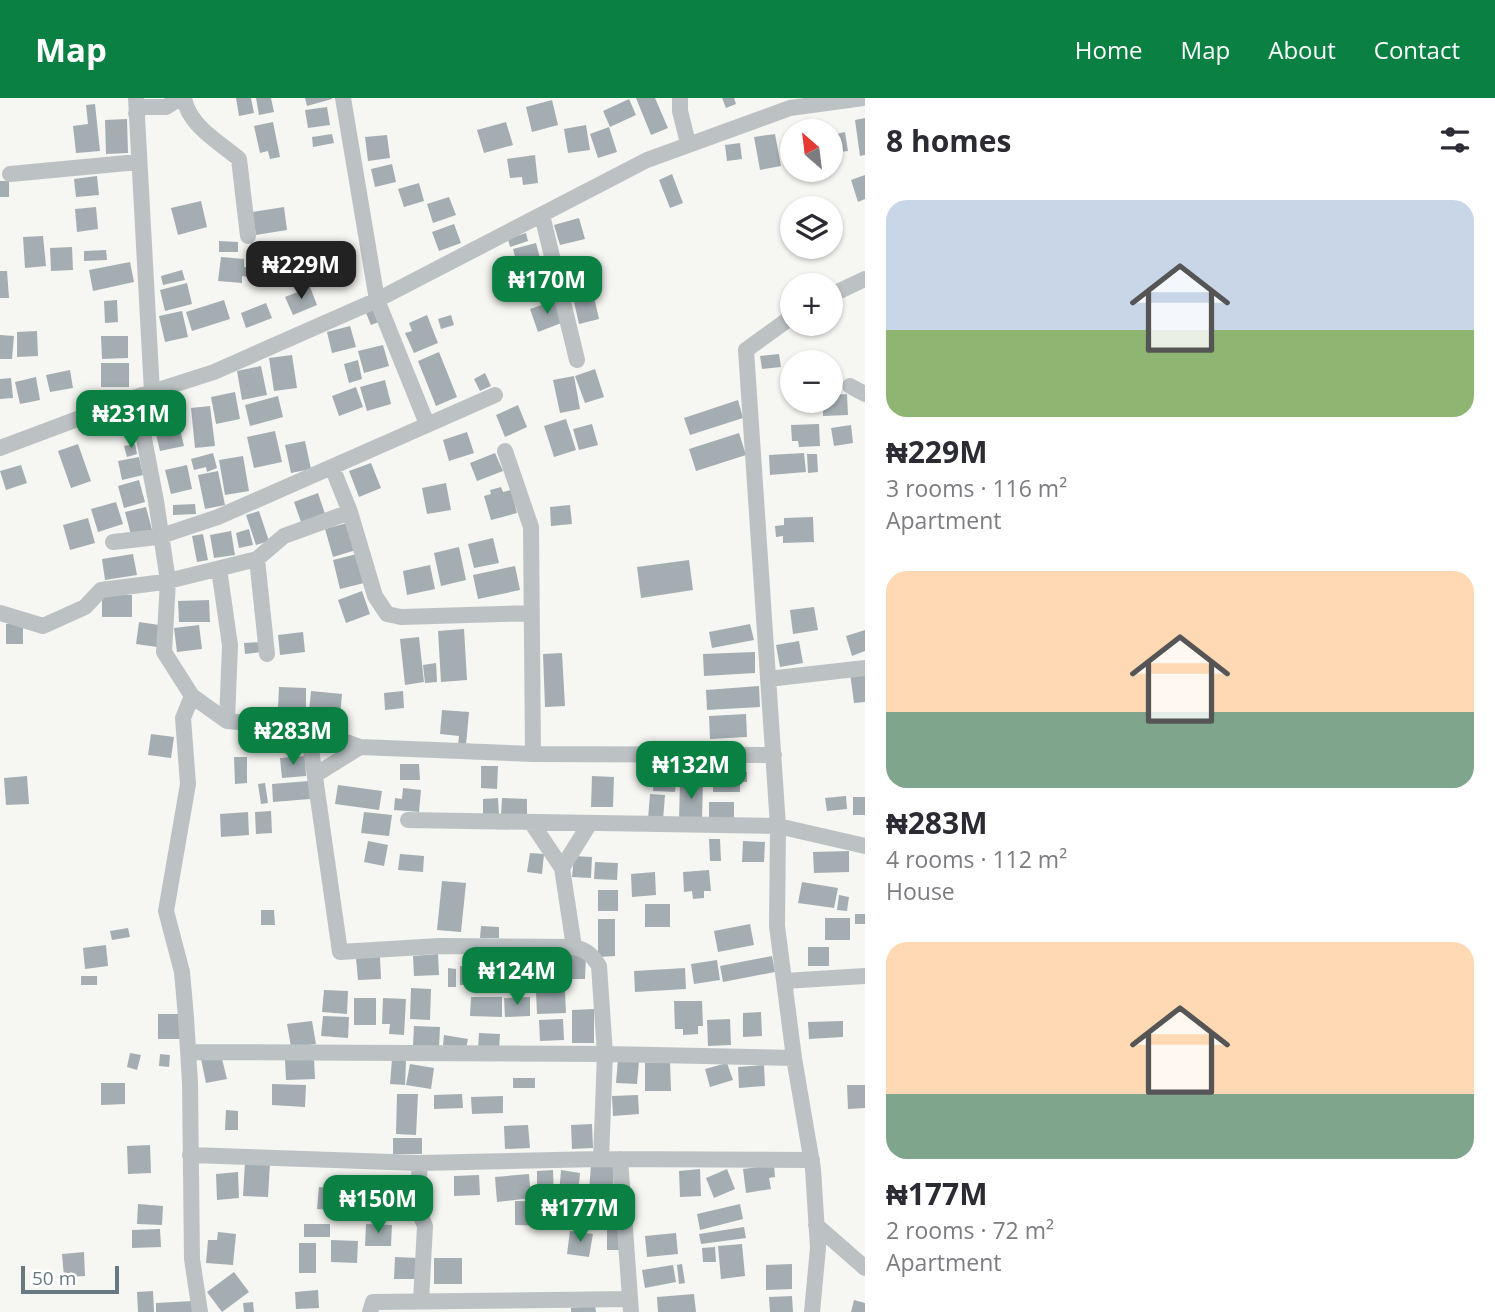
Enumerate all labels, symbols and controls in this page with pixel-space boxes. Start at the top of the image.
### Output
text: Map [35,27,107,72]
text: Home [1075,33,1143,66]
text: Map [1181,33,1230,66]
text: About [1268,33,1336,66]
text: Contact [1374,33,1460,66]
north arrow [780,119,844,182]
map controls [780,119,843,413]
text: 8 homes [886,120,1011,161]
icon: filters [1436,121,1474,159]
button: layers [780,196,843,259]
pin: ₦229M [252,242,350,301]
icon: home [1117,245,1243,371]
text: ₦229M [262,248,340,280]
pin: ₦170M [498,256,596,316]
text: ₦170M [508,263,586,295]
button: + [780,273,843,336]
button: − [780,350,843,413]
pin: ₦231M [82,390,180,450]
text: ₦231M [92,397,170,429]
text: ₦229M [886,431,987,472]
text: 3 rooms · 116 m² [886,472,1067,504]
text: Apartment [886,504,1002,536]
icon: home [1117,616,1243,742]
pin: ₦283M [244,708,342,767]
text: ₦283M [254,714,332,746]
pin: ₦132M [642,742,740,801]
text: ₦132M [652,748,730,780]
text: ₦283M [886,802,987,843]
text: 4 rooms · 112 m² [886,843,1067,875]
text: House [886,875,955,907]
pin: ₦124M [468,948,566,1007]
text: ₦124M [478,954,556,986]
icon: home [1117,987,1243,1113]
text: ₦177M [886,1173,987,1214]
pin: ₦150M [329,1176,427,1235]
text: ₦150M [339,1182,417,1214]
pin: ₦177M [531,1184,629,1244]
text: ₦177M [541,1191,619,1223]
text: 2 rooms · 72 m² [886,1214,1054,1246]
text: Apartment [886,1246,1002,1278]
scale bar [21,1263,119,1295]
text: 50 m [32,1265,76,1291]

